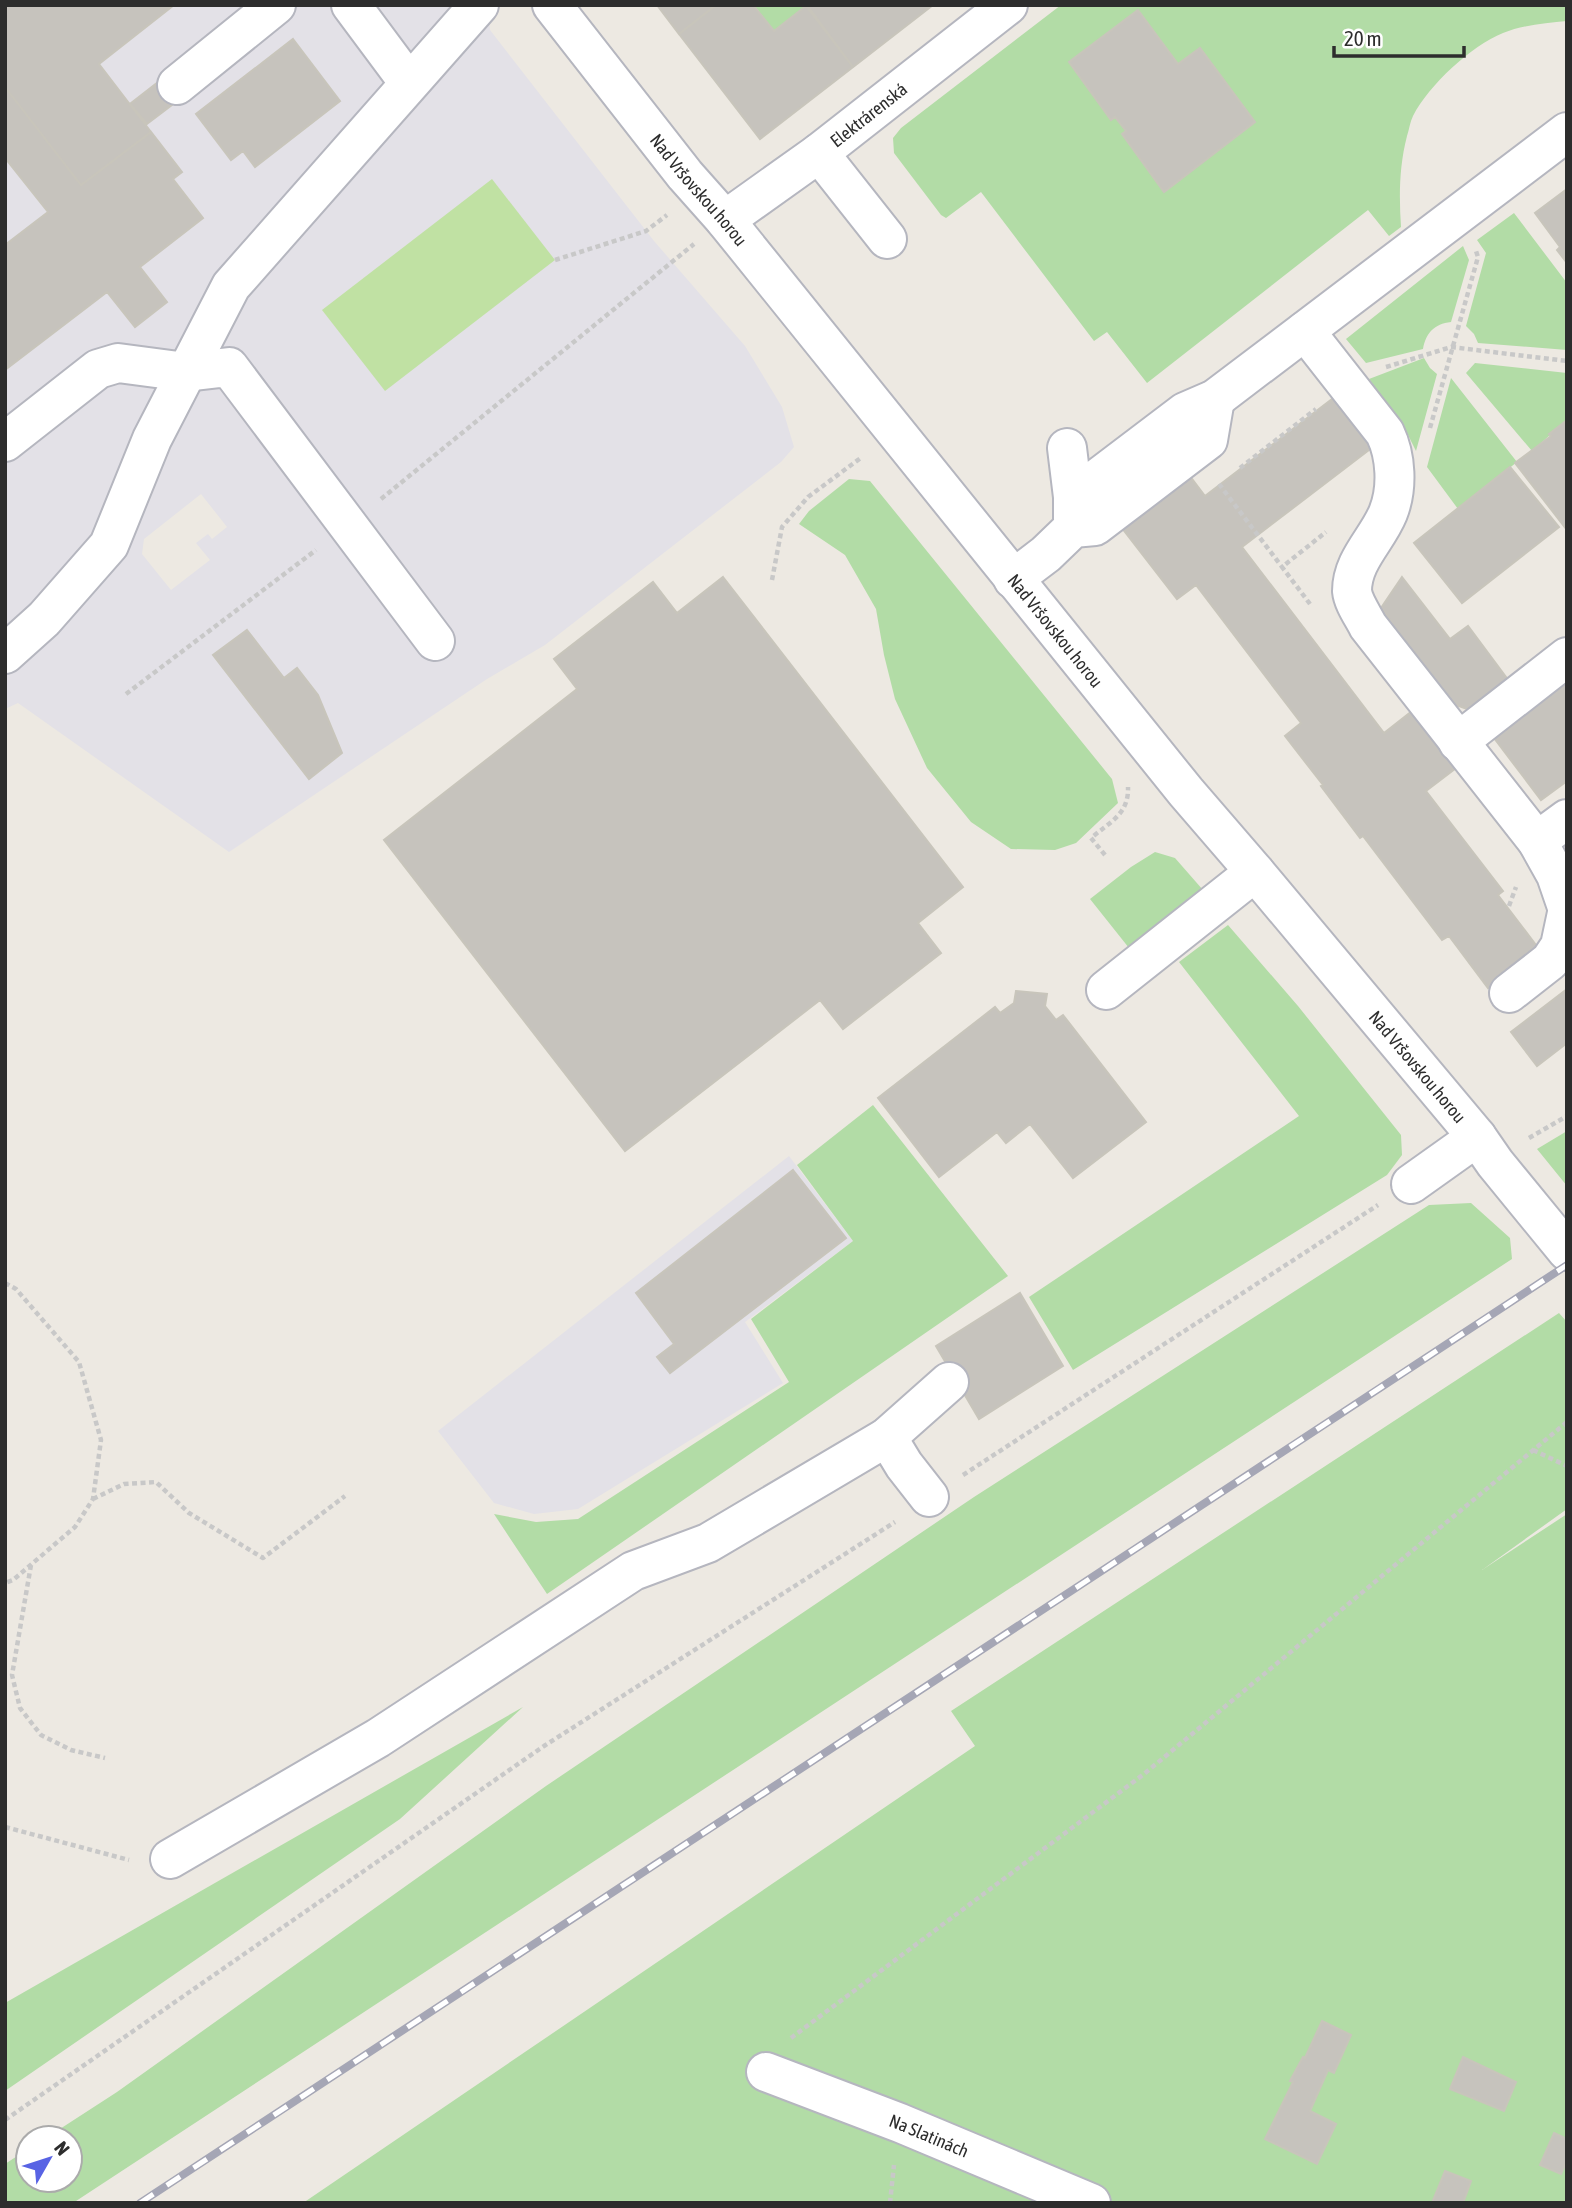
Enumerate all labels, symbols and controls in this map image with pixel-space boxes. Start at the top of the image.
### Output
scale bar [1334,14,1464,58]
text: 20 m [1344,26,1382,50]
street label: Elektrárenská [826,78,911,151]
street label: Nad Vršovskou horou [646,129,752,250]
street label: Nad Vršovskou horou [1004,569,1108,691]
street label: Nad Vršovskou horou [1365,1006,1471,1127]
street label: Na Slatinách [887,2109,972,2161]
north arrow [14,2124,84,2194]
text: N [50,2137,74,2160]

